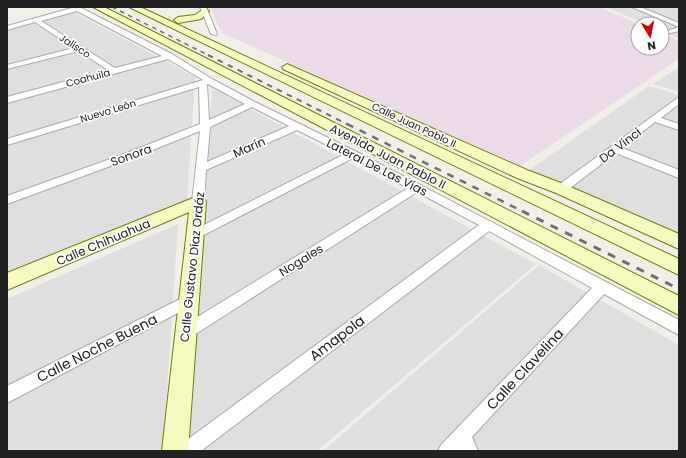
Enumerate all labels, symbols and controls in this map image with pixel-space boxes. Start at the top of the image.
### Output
north arrow [630,16,670,56]
street label: Jalisco [56,30,94,62]
text: N [646,37,657,54]
street label: Coahuila [64,65,112,91]
street label: Nuevo León [78,95,138,127]
street label: Calle Juan Pablo II [369,99,459,151]
street label: Avenida Juan Pablo II [327,119,449,193]
street label: Da Vinci [595,124,645,166]
street label: Marín [230,132,268,162]
street label: Lateral De Las Vías [324,134,430,200]
street label: Sonora [108,140,154,170]
street label: Calle Gustavo Díaz Ordáz [176,191,208,343]
street label: Calle Chihuahua [53,214,153,270]
street label: Nogales [276,240,326,280]
street label: Calle Noche Buena [33,309,161,387]
street label: Amapola [305,311,369,365]
street label: Calle Clavelina [482,324,568,414]

